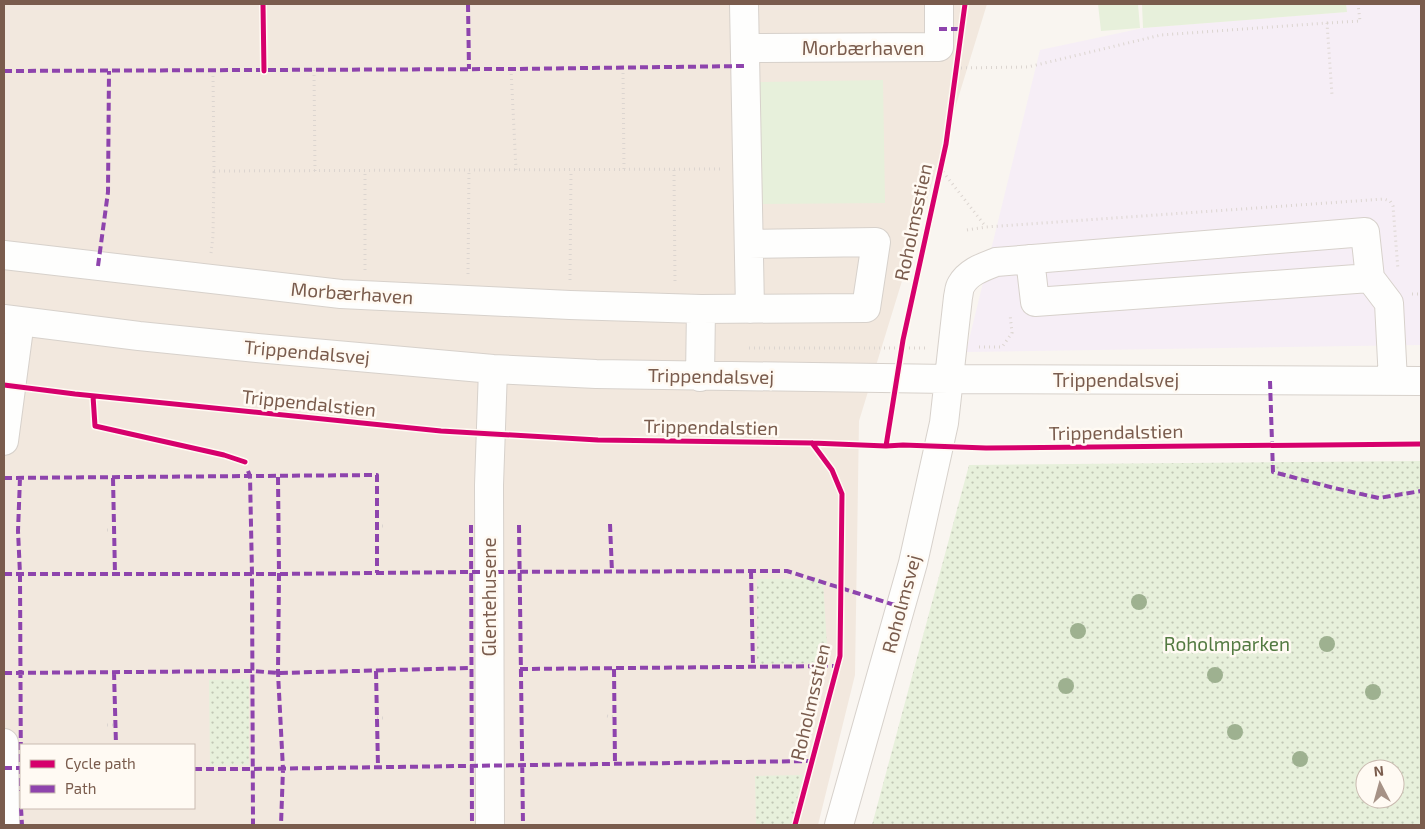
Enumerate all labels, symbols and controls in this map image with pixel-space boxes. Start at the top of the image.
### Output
street label: Morbærhaven [802,36,924,59]
street label: Roholmsstien [889,161,936,283]
street label: Morbærhaven [290,277,414,308]
street label: Trippendalsvej [243,335,371,368]
street label: Trippendalsvej [648,363,774,388]
street label: Trippendalsvej [1053,368,1179,391]
street label: Trippendalstien [241,384,377,421]
street label: Trippendalstien [643,414,779,439]
street label: Trippendalstien [1048,419,1184,444]
street label: Glentehusene [477,537,500,657]
street label: Roholmsvej [876,552,925,656]
park label: Roholmparken [1164,632,1290,655]
street label: Roholmsstien [785,641,834,762]
legend [20,744,195,809]
text: Cycle path [65,754,136,772]
north arrow [1355,759,1405,809]
text: N [1373,762,1385,780]
text: Path [65,779,96,797]

